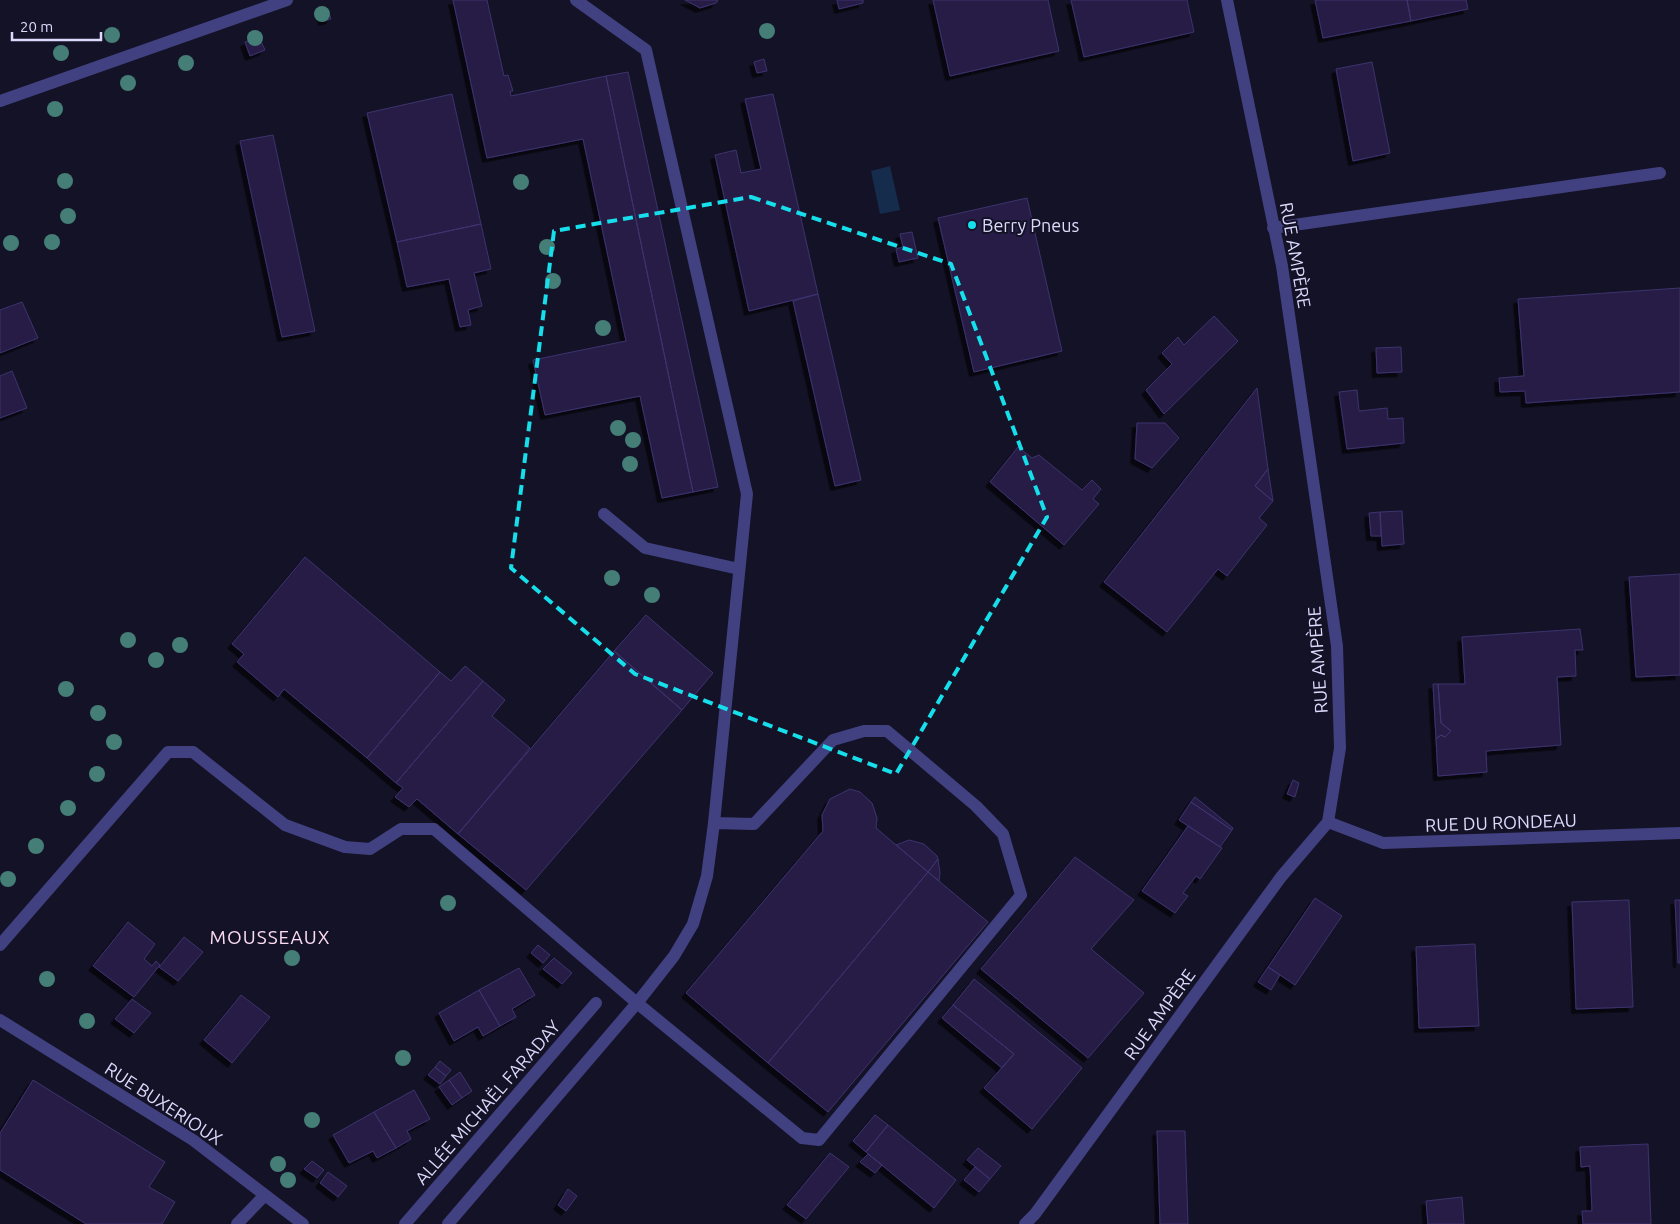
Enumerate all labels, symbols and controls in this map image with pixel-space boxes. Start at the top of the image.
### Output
scale bar [12,10,101,42]
text: 20 m [20,18,53,35]
street label: RUE AMPÈRE [1277,200,1316,310]
place label: Berry Pneus [982,215,1079,235]
marker: Berry Pneus [966,219,978,231]
street label: RUE AMPÈRE [1302,606,1331,714]
street label: RUE DU RONDEAU [1425,809,1577,835]
district label: MOUSSEAUX [209,926,331,948]
street label: RUE AMPÈRE [1119,964,1199,1063]
street label: ALLÉE MICHAËL FARADAY [410,1015,564,1188]
street label: RUE BUXERIOUX [102,1058,226,1148]

